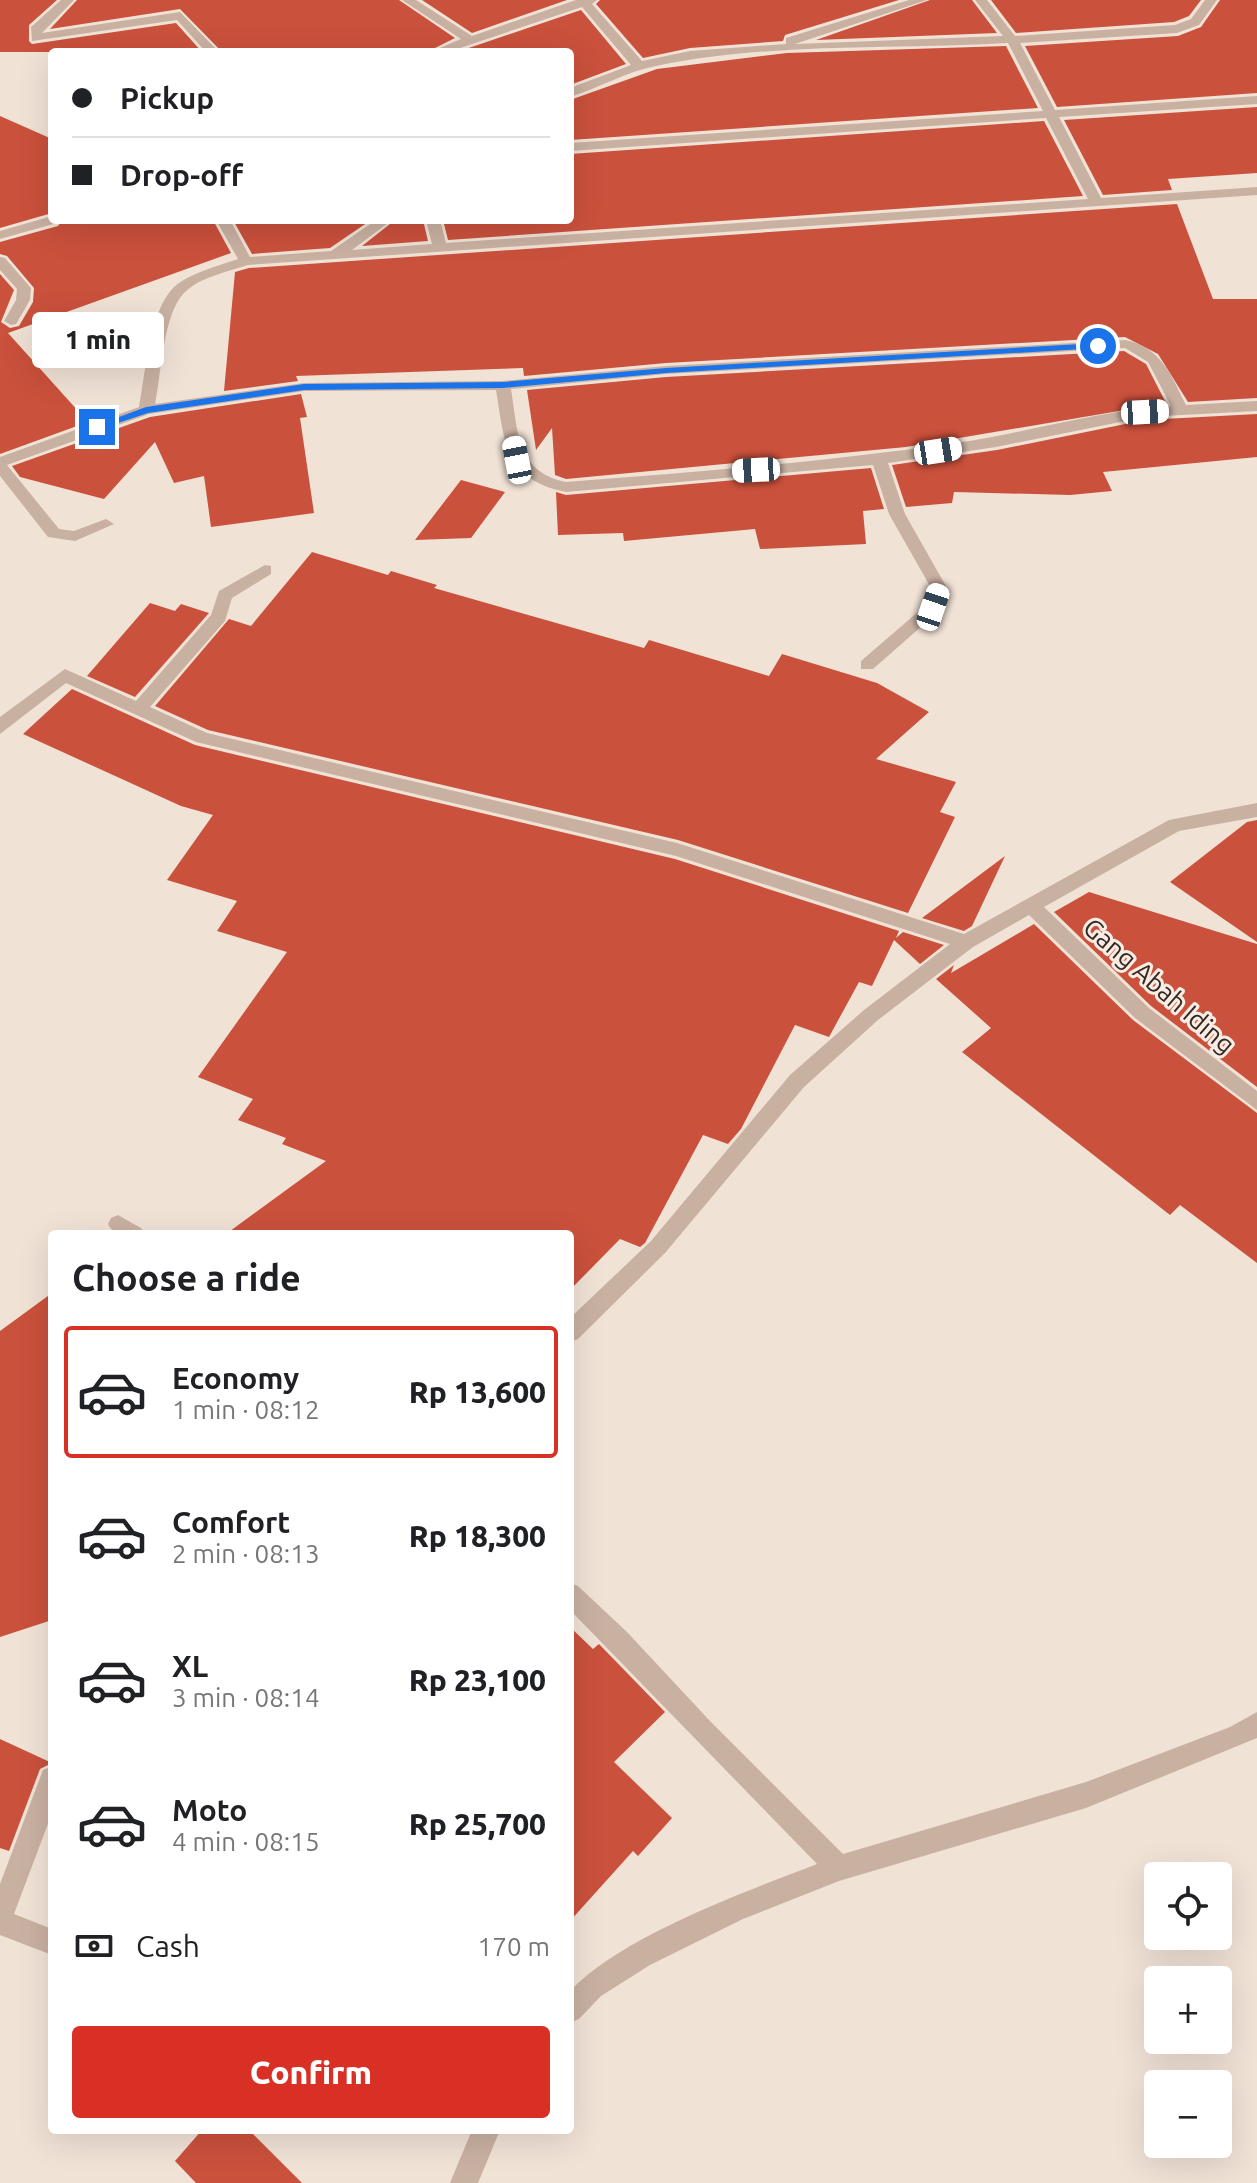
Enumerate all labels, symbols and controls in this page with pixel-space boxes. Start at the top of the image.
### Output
text: Pickup [120,81,214,115]
text: Drop-off [120,158,243,192]
callout: 1 min [31,311,163,367]
text: 1 min [65,325,131,354]
route start [1080,328,1116,364]
car [1120,399,1170,425]
route end [79,409,115,445]
car [501,434,533,486]
car [912,435,964,467]
car [731,457,781,483]
car [914,580,952,634]
street label: Gang Abah Iding [1078,912,1241,1059]
text: Choose a ride [72,1257,301,1298]
icon: car [76,1356,148,1428]
text: Economy [172,1361,299,1395]
text: Rp 13,600 [409,1375,546,1409]
text: 1 min · 08:12 [172,1395,320,1424]
icon: car [76,1500,148,1572]
text: Comfort [172,1505,290,1539]
text: Rp 18,300 [409,1519,546,1553]
text: 2 min · 08:13 [172,1539,320,1568]
icon: car [76,1644,148,1716]
text: XL [172,1649,208,1683]
text: Rp 23,100 [409,1663,546,1697]
text: 3 min · 08:14 [172,1683,320,1712]
icon: car [76,1788,148,1860]
text: Moto [172,1793,247,1827]
text: Rp 25,700 [409,1807,546,1841]
text: 4 min · 08:15 [172,1827,320,1856]
map controls [1144,1862,1232,2158]
button: locate [1144,1862,1232,1950]
icon: cash [72,1924,116,1968]
text: Cash [136,1929,200,1963]
text: 170 m [478,1932,550,1961]
button: + [1144,1966,1232,2054]
button: Confirm [72,2026,550,2118]
button: − [1144,2070,1232,2158]

